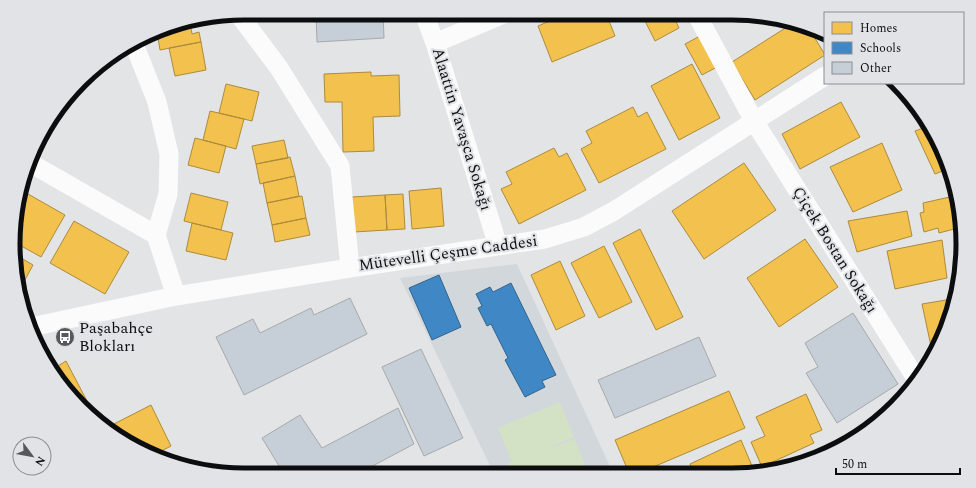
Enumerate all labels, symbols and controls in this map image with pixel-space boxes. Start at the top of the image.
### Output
legend [824,12,964,84]
text: Homes [860,19,898,38]
text: Schools [860,39,901,58]
street label: Alaattin Yavaşca Sokağı [426,44,498,214]
text: Other [860,59,892,78]
street label: Çiçek Bostan Sokağı [786,182,884,318]
street label: Mütevelli Çeşme Caddesi [357,229,539,277]
place label: Paşabahçe Blokları [79,316,153,358]
bus stop icon: Paşabahçe Blokları [54,326,76,348]
north arrow [12,436,52,476]
scale bar [836,450,960,476]
text: N [30,453,50,469]
text: 50 m [842,455,867,474]

